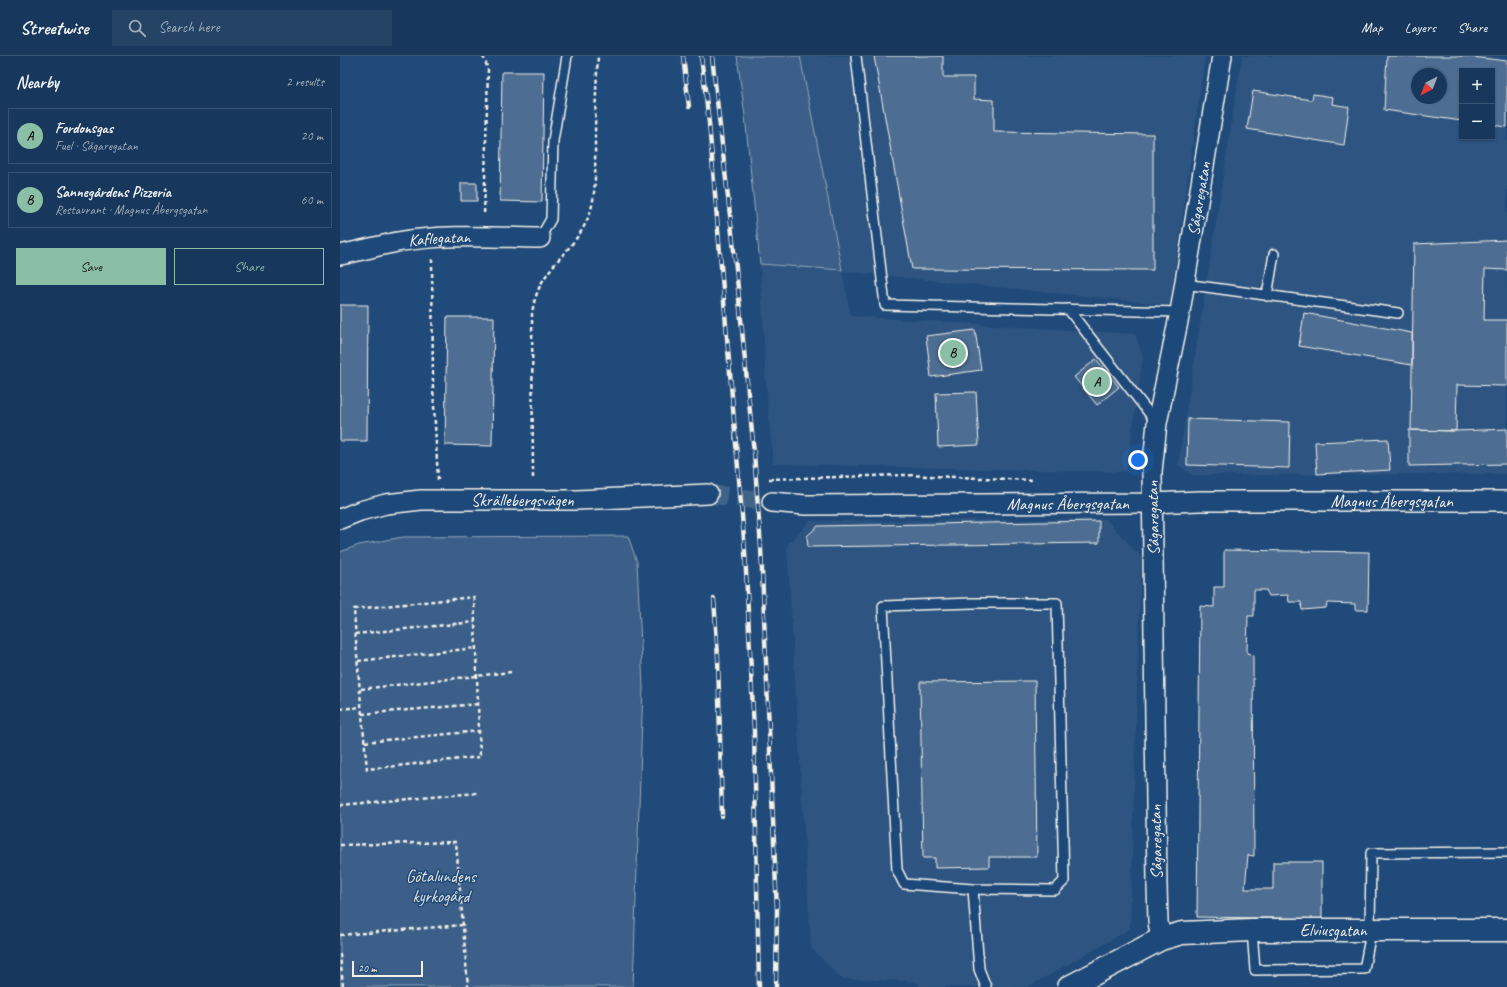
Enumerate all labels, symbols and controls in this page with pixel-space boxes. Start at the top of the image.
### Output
search box [112,10,392,46]
text: Streetwise [20,16,88,40]
icon: search [126,17,148,39]
text: Search here [158,18,220,37]
text: Map [1361,19,1383,36]
text: Layers [1405,19,1436,36]
text: Share [1458,19,1487,36]
north arrow [1411,68,1447,104]
map controls [1459,68,1495,140]
button: + [1459,68,1495,104]
text: Nearby [16,72,59,93]
text: 2 results [286,74,324,90]
button: − [1459,104,1495,140]
text: Fordonsgas [55,119,113,138]
text: A [27,128,33,144]
text: 20 m [301,128,323,144]
text: Fuel · Sågaregatan [55,138,138,154]
street label: Sågaregatan [1182,160,1215,237]
text: Sannegårdens Pizzeria [55,183,171,202]
text: B [27,192,33,208]
text: 60 m [301,192,323,208]
text: Restaurant · Magnus Åbergsgatan [55,202,207,218]
street label: Kaflegatan [407,226,472,251]
button: Save [16,248,166,285]
button: Share [174,248,324,285]
pin: B [940,338,966,368]
pin: A [1084,367,1110,397]
your location [1128,450,1148,470]
street label: Sågaregatan [1142,480,1164,555]
street label: Skrällebergsvägen [471,490,574,511]
street label: Magnus Åbergsgatan [1331,491,1454,512]
street label: Magnus Åbergsgatan [1007,493,1130,514]
street label: Sågaregatan [1145,804,1167,879]
park label: Götalundens kyrkogård [406,866,478,907]
street label: Elviusgatan [1300,920,1368,941]
scale bar [352,959,423,978]
text: 20 m [358,961,377,975]

